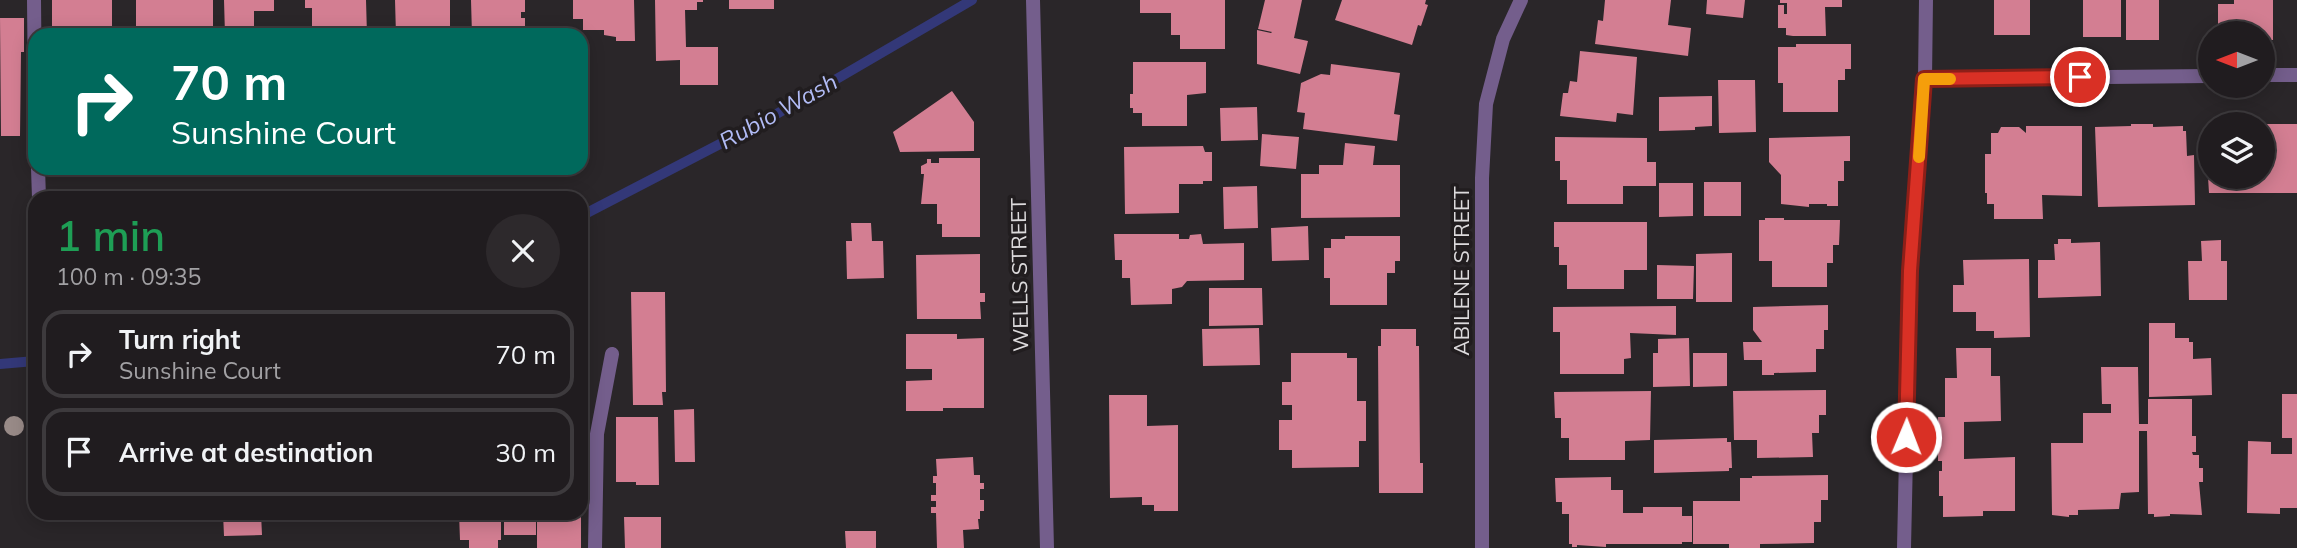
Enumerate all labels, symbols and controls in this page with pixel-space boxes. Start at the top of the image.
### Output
north arrow [2198,21,2275,98]
map controls [2198,21,2275,189]
pin [2050,47,2110,107]
text: 70 m [171,51,287,112]
icon: right [56,56,147,147]
icon: arrive [2061,58,2099,96]
water label: Rubio Wash [714,67,842,155]
text: Sunshine Court [171,112,396,152]
button: layers [2198,112,2275,189]
street label: ABILENE STREET [1448,186,1474,356]
street label: WELLS STREET [1005,198,1033,352]
text: 1 min [56,209,165,262]
button: close [486,214,560,288]
text: 100 m · 09:35 [56,262,201,291]
text: Turn right [119,323,240,356]
icon: right [60,335,98,373]
text: 70 m [495,338,556,371]
text: Sunshine Court [119,356,281,385]
position arrow [1869,400,1943,474]
icon: arrive [60,433,98,471]
text: Arrive at destination [119,436,374,469]
text: 30 m [495,436,556,469]

